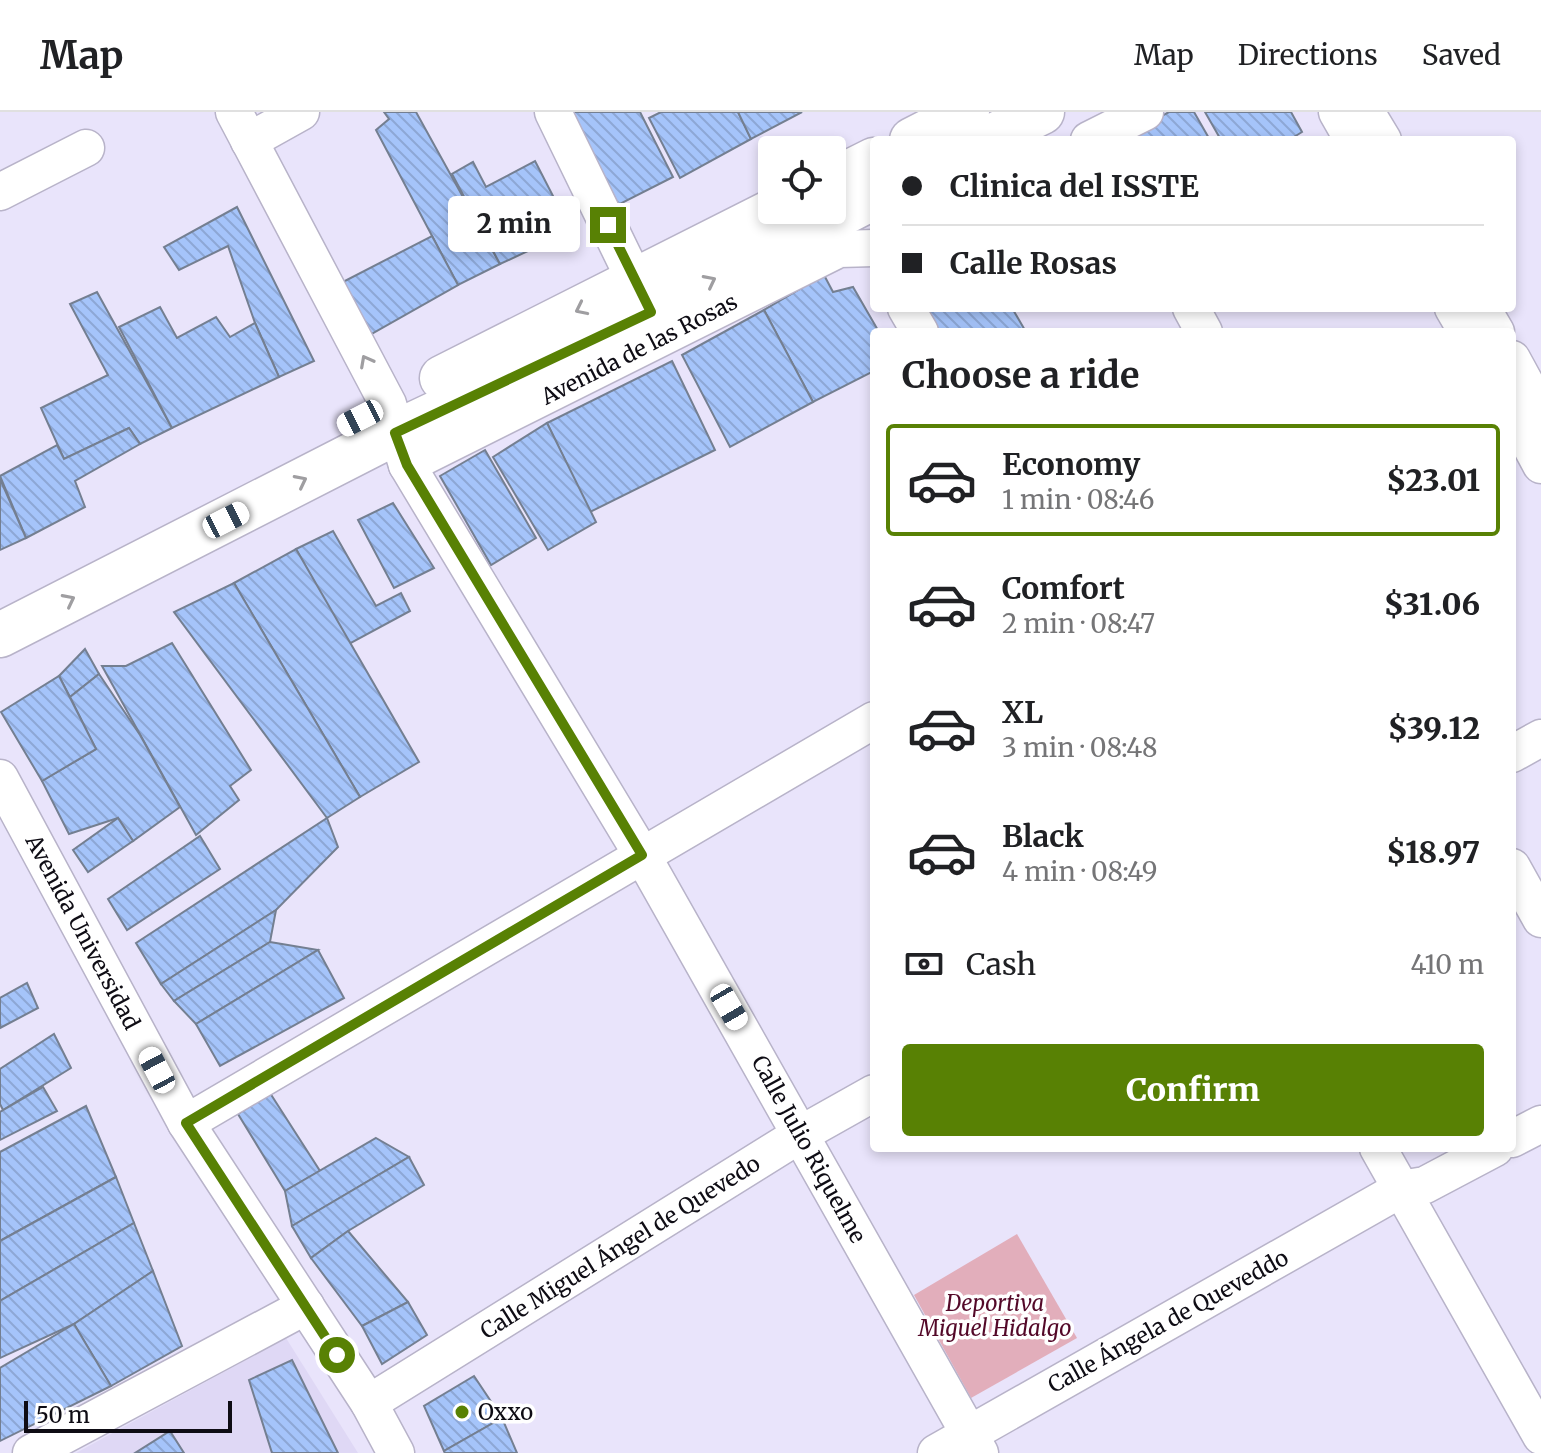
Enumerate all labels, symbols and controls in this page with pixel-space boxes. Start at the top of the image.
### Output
text: Map [40,32,124,79]
text: Map [1134,37,1194,73]
text: Directions [1238,37,1378,73]
text: Saved [1422,37,1501,73]
map controls [758,136,846,224]
button: locate [758,136,846,224]
text: Clinica del ISSTE [950,167,1199,205]
callout: 2 min [448,197,580,253]
text: 2 min [477,207,551,240]
route end [590,207,626,243]
text: Calle Rosas [950,244,1117,282]
one-way arrow [702,275,717,290]
street label: Avenida de las Rosas [535,287,742,411]
one-way arrow [575,299,590,314]
text: Choose a ride [902,353,1139,398]
one-way arrow [360,355,375,370]
car [333,396,387,440]
icon: car [906,444,978,516]
text: Economy [1002,445,1140,483]
text: $23.01 [1386,461,1480,499]
one-way arrow [292,475,307,491]
text: 1 min · 08:46 [1002,483,1155,516]
car [199,498,253,542]
icon: car [906,568,978,640]
text: Comfort [1002,569,1125,607]
text: $31.06 [1384,585,1480,623]
one-way arrow [61,594,76,609]
text: 2 min · 08:47 [1002,607,1155,640]
icon: car [906,692,978,764]
text: XL [1002,693,1043,731]
text: $39.12 [1388,709,1480,747]
text: 3 min · 08:48 [1002,731,1158,764]
icon: car [906,816,978,888]
text: Black [1002,817,1084,855]
street label: Avenida Universidad [19,829,146,1034]
text: $18.97 [1386,833,1480,871]
text: 4 min · 08:49 [1002,855,1157,888]
icon: cash [902,942,946,986]
text: Cash [966,945,1036,983]
text: 410 m [1410,948,1484,981]
car [707,980,751,1034]
car [135,1043,179,1097]
button: Confirm [902,1044,1484,1136]
street label: Calle Julio Riquelme [746,1050,872,1248]
street label: Calle Miguel Ángel de Quevedo [474,1148,765,1345]
street label: Calle Ángela de Queveddo [1042,1242,1293,1399]
park label: Deportiva Miguel Hidalgo [917,1289,1072,1342]
route start [319,1337,355,1373]
scale bar [24,1397,232,1433]
place label: Oxxo [478,1398,533,1426]
text: 50 m [36,1401,90,1429]
marker: Oxxo [453,1403,471,1421]

